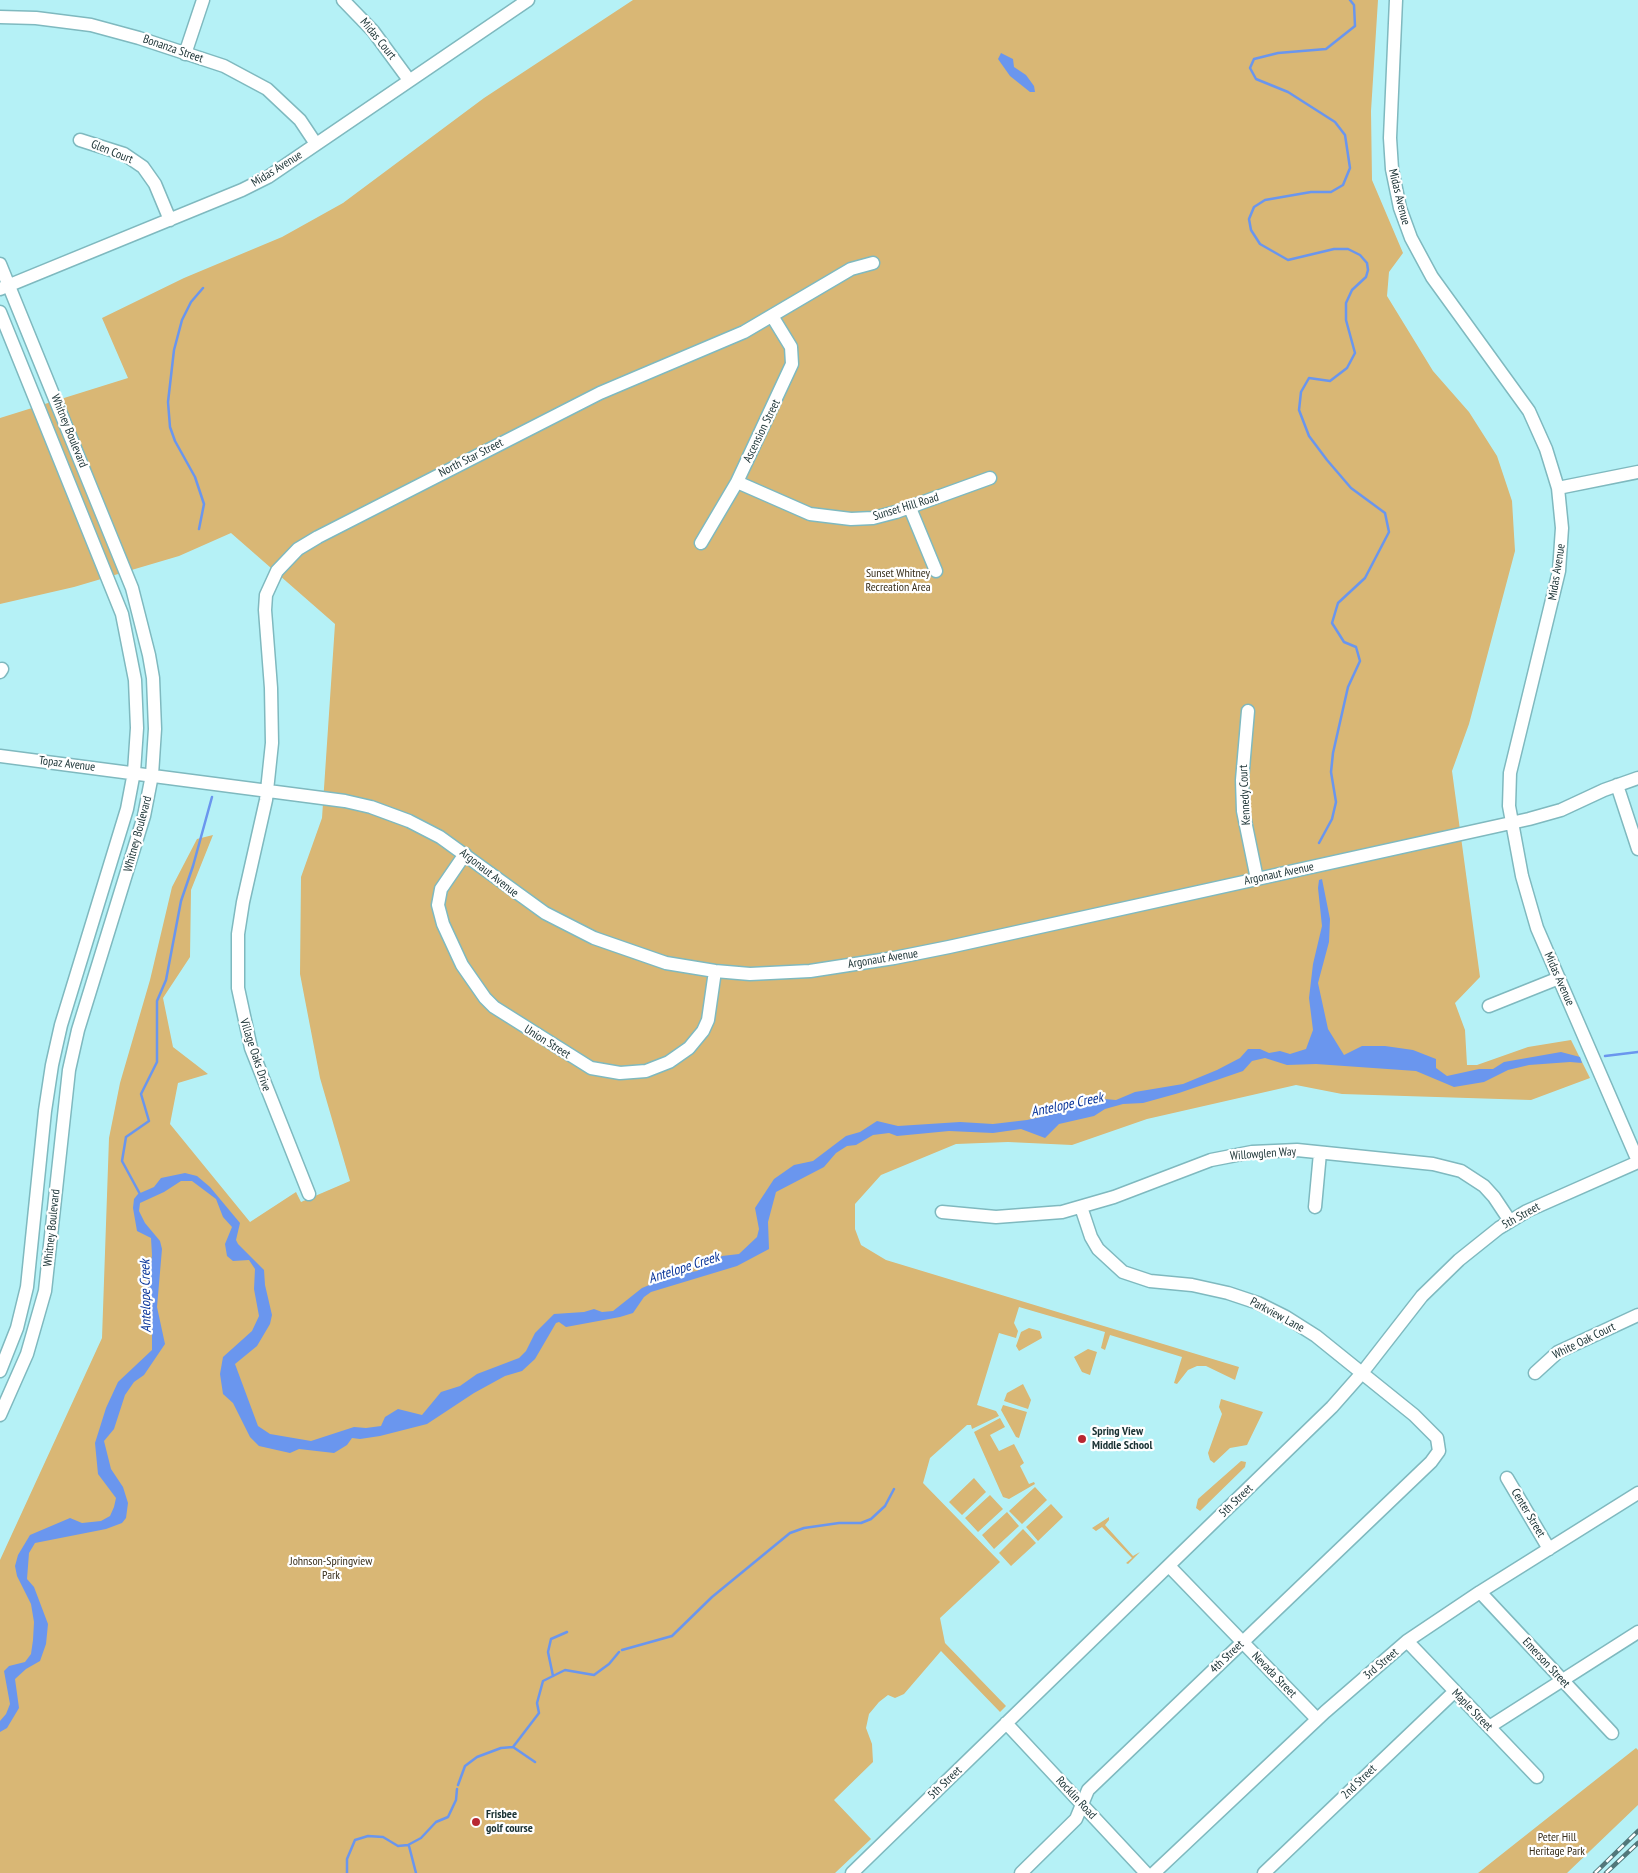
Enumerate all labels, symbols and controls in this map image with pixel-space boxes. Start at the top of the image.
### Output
street label: Midas Court [357,15,399,63]
street label: Bonanza Street [141,32,205,66]
street label: Glen Court [89,137,135,167]
street label: Midas Avenue [249,148,305,190]
street label: Midas Avenue [1385,168,1413,226]
street label: Whitney Boulevard [48,392,90,470]
street label: Ascension Street [741,397,783,465]
street label: North Star Street [436,436,506,480]
street label: Sunset Hill Road [871,490,941,524]
street label: Midas Avenue [1545,543,1569,601]
park label: Sunset Whitney Recreation Area [865,567,931,595]
street label: Topaz Avenue [38,753,96,775]
street label: Kennedy Court [1236,764,1254,826]
street label: Whitney Boulevard [121,795,155,873]
street label: Argonaut Avenue [457,846,521,900]
street label: Argonaut Avenue [1243,860,1315,888]
street label: Argonaut Avenue [847,946,919,972]
street label: Midas Avenue [1541,950,1577,1008]
street label: Village Oaks Drive [236,1017,274,1093]
street label: Union Street [521,1022,573,1062]
water label: Antelope Creek [1029,1089,1105,1121]
street label: Willowglen Way [1230,1145,1296,1163]
street label: Whitney Boulevard [41,1189,63,1267]
street label: 5th Street [1499,1200,1543,1232]
water label: Antelope Creek [647,1249,721,1287]
water label: Antelope Creek [137,1259,155,1333]
street label: Parkview Lane [1247,1295,1307,1335]
street label: White Oak Court [1550,1320,1618,1362]
place label: Spring View Middle School [1092,1425,1152,1453]
marker: Spring View Middle School [1076,1433,1088,1445]
street label: 5th Street [1216,1481,1256,1521]
street label: Center Street [1508,1486,1548,1540]
park label: Johnson-Springview Park [290,1555,372,1583]
street label: Emerson Street [1519,1635,1573,1691]
street label: 4th Street [1207,1637,1247,1677]
street label: 3rd Street [1361,1645,1401,1683]
street label: Nevada Street [1249,1649,1299,1701]
street label: Maple Street [1448,1686,1496,1734]
street label: 2nd Street [1338,1762,1380,1802]
street label: 5th Street [925,1763,965,1803]
street label: Rocklin Road [1053,1774,1099,1822]
place label: Frisbee golf course [486,1808,533,1836]
marker: Frisbee golf course [470,1816,482,1828]
park label: Peter Hill Heritage Park [1529,1831,1585,1859]

